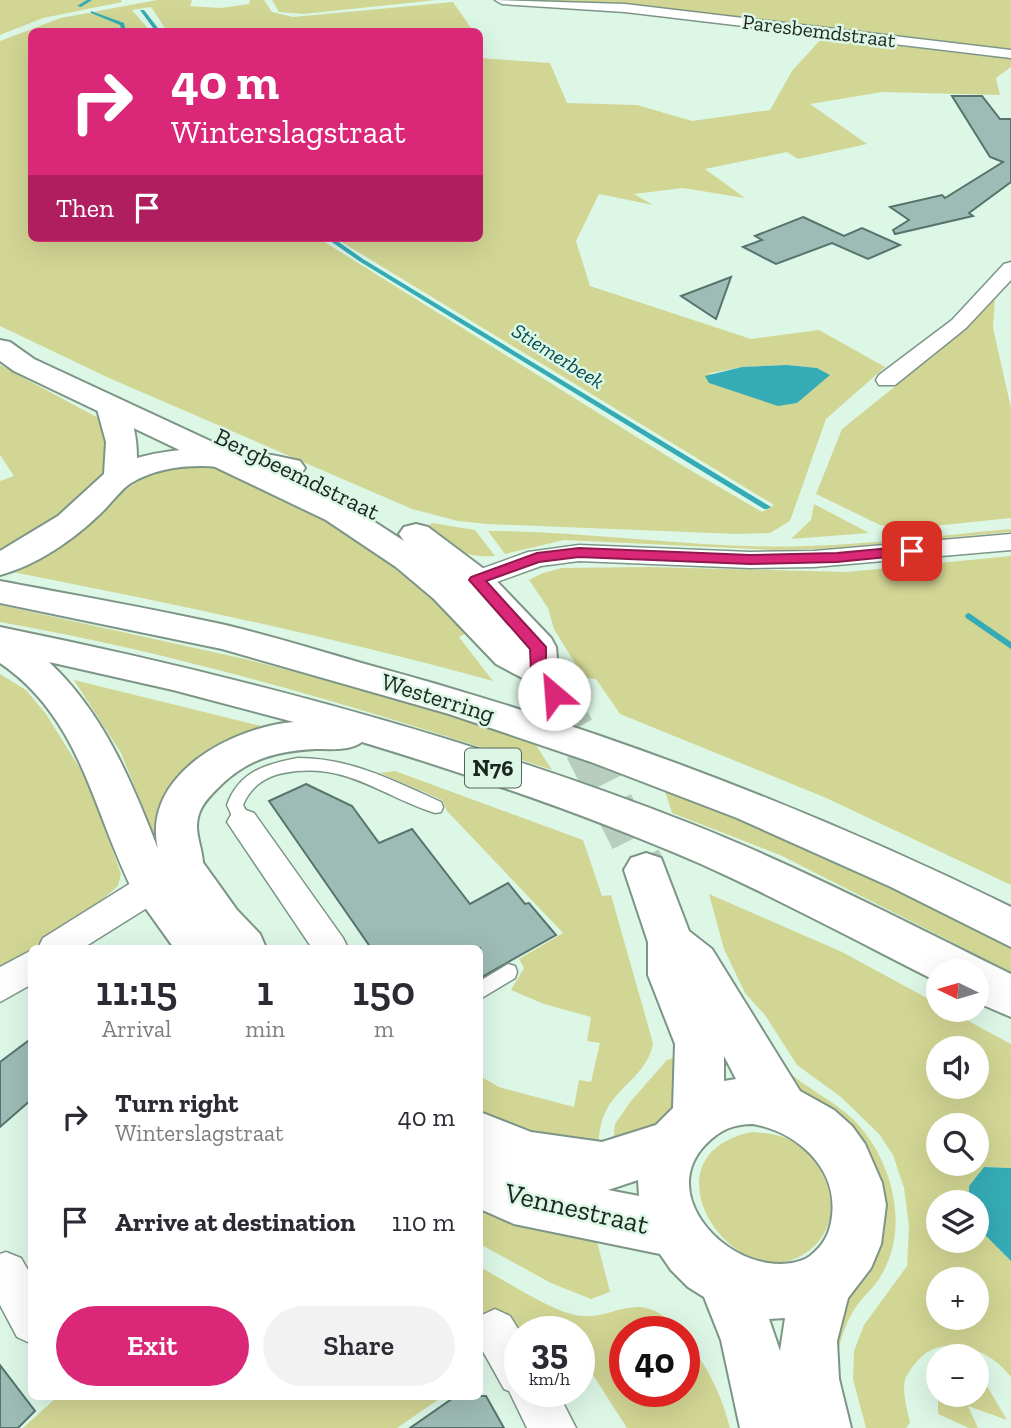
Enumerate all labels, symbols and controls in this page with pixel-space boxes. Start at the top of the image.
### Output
street label: Paresbemdstraat [741,9,897,52]
text: 40 m [171,53,279,112]
icon: right [56,56,147,147]
text: Winterslagstraat [171,113,406,151]
icon: arrive [128,189,166,227]
text: Then [56,192,114,224]
water label: Stiemerbeek [508,317,609,394]
street label: Bergbeemdstraat [210,421,384,526]
pin [882,521,942,581]
icon: arrive [893,532,931,570]
position arrow [517,657,591,731]
street label: Westerring [378,667,498,729]
road number: N76 [465,748,521,788]
north arrow [926,959,989,1022]
map controls [926,959,989,1407]
text: 11:15 [96,965,178,1016]
text: 1 [257,965,273,1016]
text: 150 [353,965,415,1016]
text: Arrival [102,1015,171,1043]
text: min [245,1015,285,1043]
text: m [374,1015,394,1043]
button: sound [926,1036,989,1099]
text: Turn right [115,1087,238,1119]
icon: right [56,1098,94,1136]
text: 40 m [398,1101,455,1133]
button: search [926,1113,989,1176]
text: Winterslagstraat [115,1119,284,1147]
street label: Vennestraat [501,1176,653,1241]
button: layers [926,1190,989,1253]
icon: arrive [56,1203,94,1241]
text: Arrive at destination [115,1206,355,1238]
text: 110 m [392,1206,455,1238]
button: + [926,1267,989,1330]
button: Exit [56,1306,249,1386]
button: Share [263,1306,455,1386]
speed limit sign: 40 [609,1316,700,1407]
text: 35 [531,1331,568,1373]
button: − [926,1344,989,1407]
text: km/h [529,1368,570,1390]

